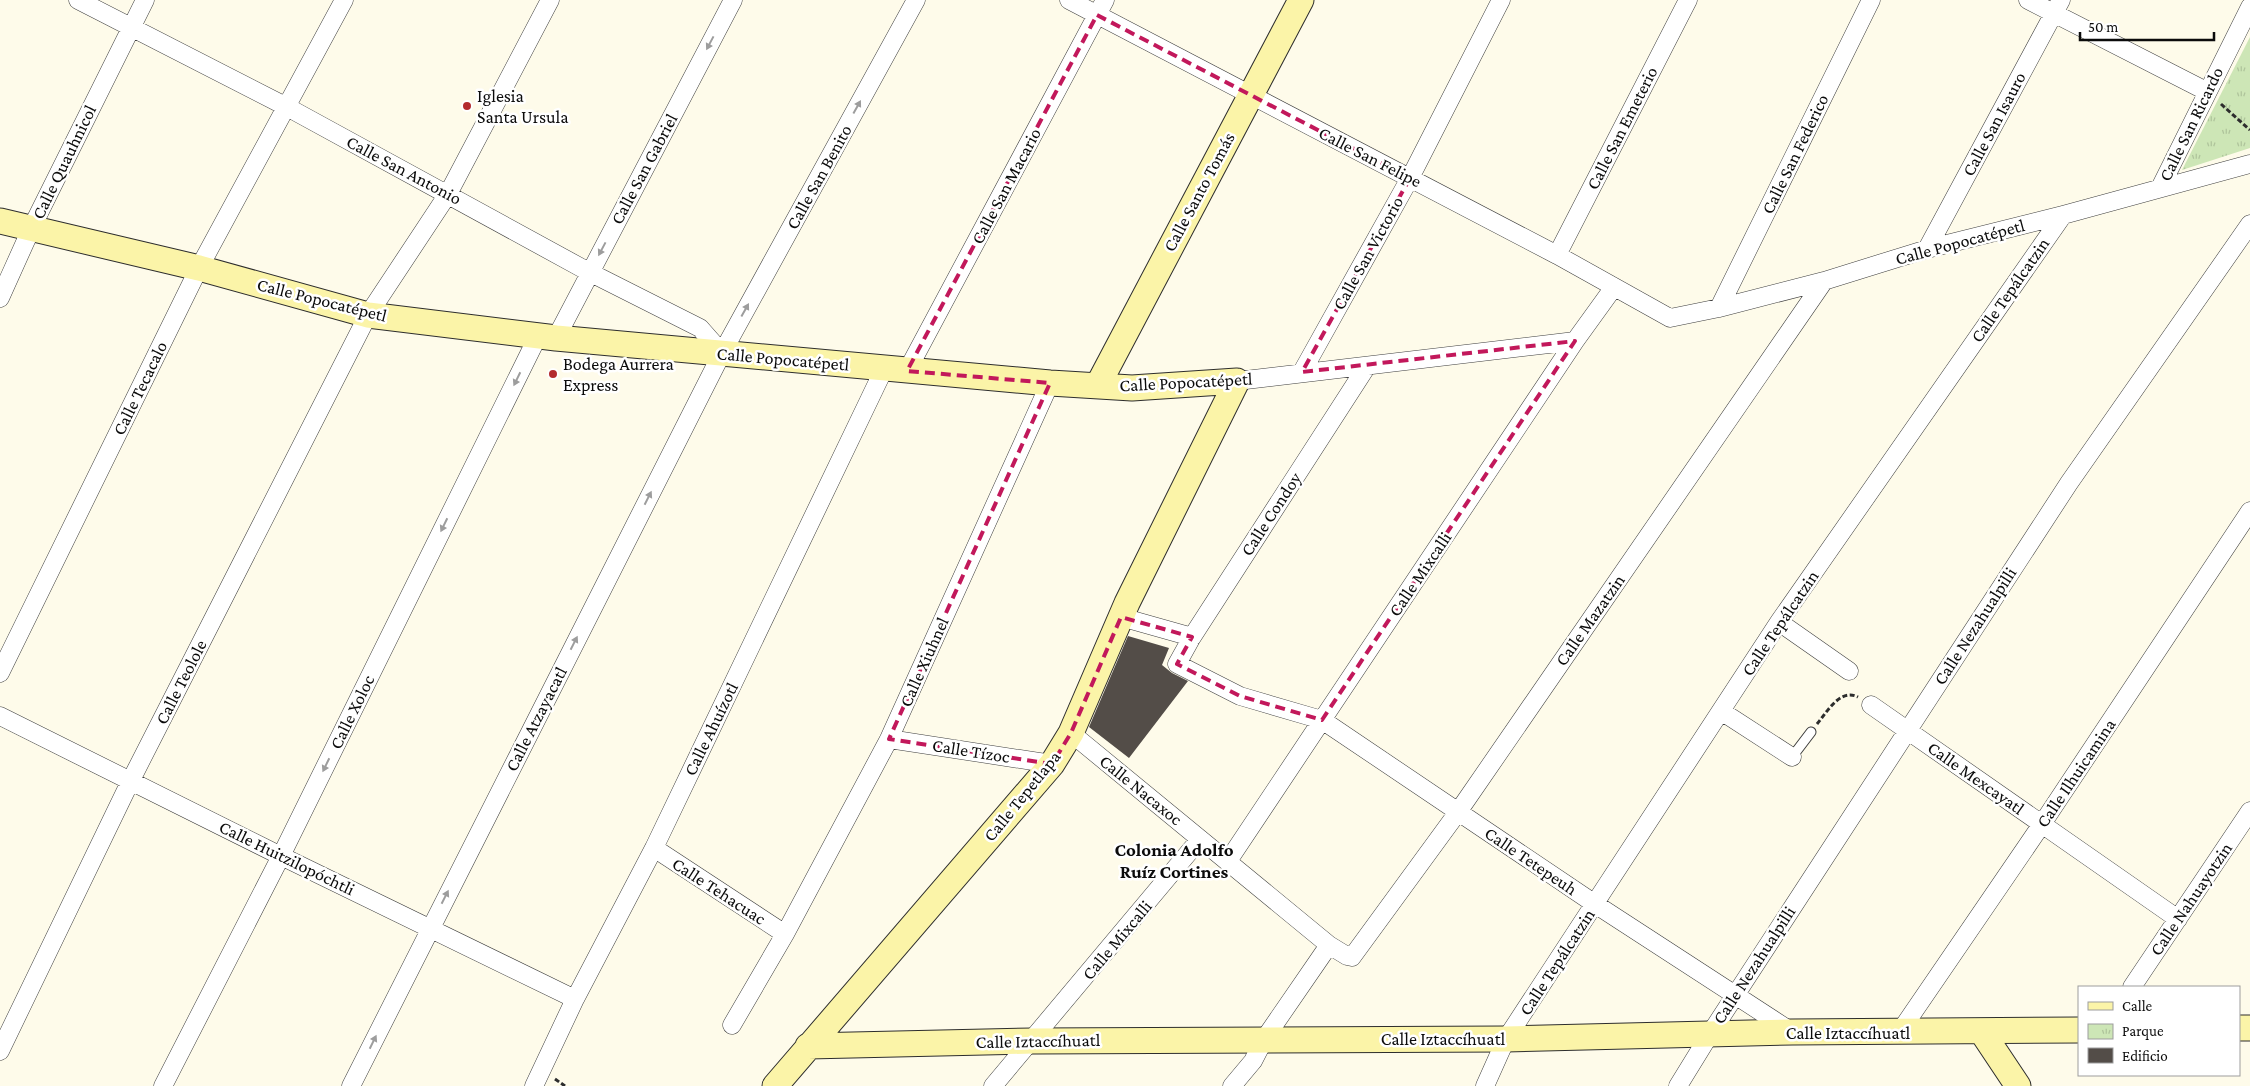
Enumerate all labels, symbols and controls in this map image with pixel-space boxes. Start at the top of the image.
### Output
scale bar [2080,10,2214,42]
text: 50 m [2088,19,2118,35]
one-way arrow [706,36,714,50]
street label: Calle San Emeterio [1582,63,1662,193]
street label: Calle San Ricardo [2155,64,2227,184]
street label: Calle San Isauro [1958,69,2030,179]
place label: Iglesia Santa Ursula [477,86,569,127]
street label: Calle San Federico [1757,91,1833,217]
one-way arrow [853,99,861,114]
marker: Iglesia Santa Ursula [461,100,473,112]
street label: Calle Quauhnicol [28,102,100,222]
street label: Calle San Gabriel [607,110,682,228]
street label: Calle San Benito [782,121,856,233]
street label: Calle San Felipe [1315,123,1425,192]
street label: Calle San Macario [967,125,1045,247]
street label: Calle Santo Tomás [1159,129,1239,255]
street label: Calle San Antonio [343,131,465,209]
street label: Calle San Victorio [1329,193,1407,313]
street label: Calle Popocatépetl [1893,215,2027,269]
street label: Calle Tepálcatzin [1967,234,2054,346]
one-way arrow [598,242,606,256]
street label: Calle Popocatépetl [255,274,389,326]
one-way arrow [741,303,749,318]
street label: Calle Tecacalo [109,338,171,438]
street label: Calle Popocatépetl [716,343,850,375]
place label: Bodega Aurrera Express [563,354,674,395]
marker: Bodega Aurrera Express [547,368,559,380]
street label: Calle Popocatépetl [1119,369,1253,395]
one-way arrow [512,372,521,387]
street label: Calle Condoy [1237,468,1306,559]
one-way arrow [644,491,652,505]
one-way arrow [440,518,448,532]
street label: Calle Mixcalli [1384,528,1456,620]
street label: Calle Nezahualpilli [1930,563,2021,688]
street label: Calle Tepálcatzin [1737,566,1823,679]
street label: Calle Mazatzin [1551,570,1629,669]
street label: Calle Xiuhnel [895,614,953,710]
street label: Calle Teolole [151,636,211,727]
one-way arrow [570,636,578,650]
street label: Calle Atzayacatl [501,663,571,775]
street label: Calle Xoloc [326,671,379,752]
street label: Calle Ahuízotl [680,679,742,779]
street label: Calle Ilhuicamina [2032,715,2120,831]
street label: Calle Tízoc [931,735,1012,767]
street label: Calle Mexcayatl [1924,737,2028,819]
street label: Calle Tepetlapa [979,747,1065,845]
street label: Calle Nacaxoc [1096,751,1187,830]
one-way arrow [322,758,330,772]
street label: Calle Huitzilopóchtli [216,816,358,900]
street label: Calle Tetepeuh [1481,823,1581,899]
street label: Calle Nahuayotzin [2146,838,2236,959]
district label: Colonia Adolfo Ruíz Cortines [1114,839,1234,882]
street label: Calle Tehacuac [669,853,770,929]
one-way arrow [441,890,449,904]
street label: Calle Mixcalli [1078,896,1156,984]
street label: Calle Nezahualpilli [1709,902,1800,1027]
street label: Calle Tepálcatzin [1515,905,1599,1019]
legend [2078,986,2240,1076]
text: Calle [2122,998,2153,1014]
street label: Calle Iztaccíhuatl [1786,1023,1911,1043]
text: Parque [2122,1023,2164,1040]
street label: Calle Iztaccíhuatl [1381,1029,1506,1049]
street label: Calle Iztaccíhuatl [975,1030,1101,1052]
one-way arrow [369,1035,377,1050]
text: Edificio [2122,1048,2168,1064]

